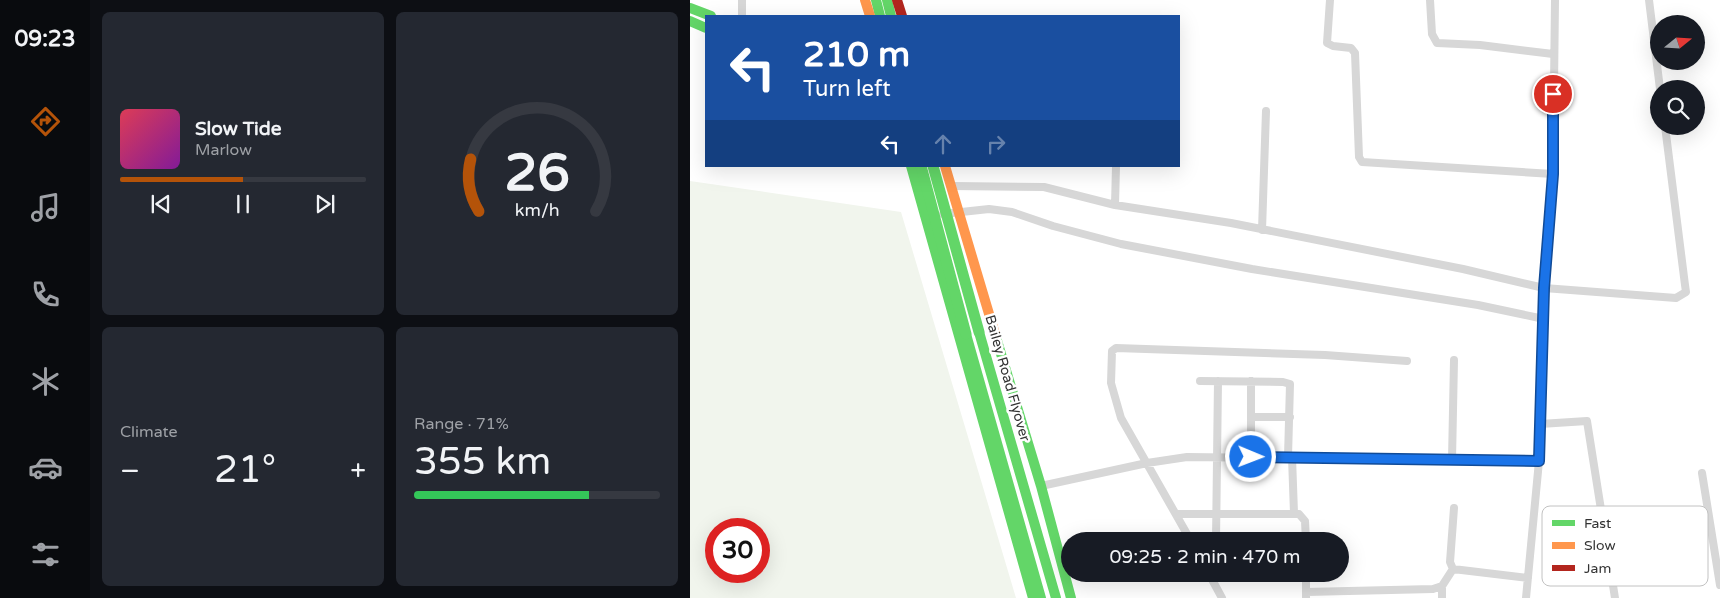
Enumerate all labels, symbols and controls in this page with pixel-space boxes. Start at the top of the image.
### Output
north arrow [1650,15,1705,70]
map controls [1650,15,1705,135]
text: 09:23 [15,26,75,52]
text: 210 m [803,34,910,76]
icon: left [720,35,785,100]
pin [1532,73,1574,115]
text: Turn left [803,76,891,102]
icon: arrive [1539,80,1567,108]
button: search [1650,80,1705,135]
icon: directions [28,104,63,139]
text: Slow Tide [195,118,282,140]
icon: left [876,130,904,158]
icon: ahead [929,130,957,158]
icon: right [982,130,1010,158]
text: Marlow [195,140,252,160]
text: 26 [504,142,570,205]
icon: music [28,190,63,225]
icon: previous [147,190,175,218]
icon: pause [229,190,257,218]
icon: next [311,190,339,218]
text: km/h [515,200,559,221]
icon: phone [28,277,63,312]
street label: Bailey Road Flyover [981,313,1034,444]
icon: climate [28,364,63,399]
text: Range · 71% [414,414,509,434]
text: Climate [120,422,178,442]
position arrow [1224,430,1276,482]
text: 355 km [414,439,551,485]
text: 21° [214,447,276,493]
icon: car [28,450,63,485]
text: − [120,454,140,488]
text: + [350,454,366,488]
legend [1542,506,1708,586]
text: Fast [1584,515,1612,532]
speed limit sign: 30 [705,518,770,583]
icon: filters [28,537,63,572]
text: Slow [1584,537,1616,554]
text: 09:25 · 2 min · 470 m [1109,546,1301,568]
text: Jam [1584,560,1611,577]

